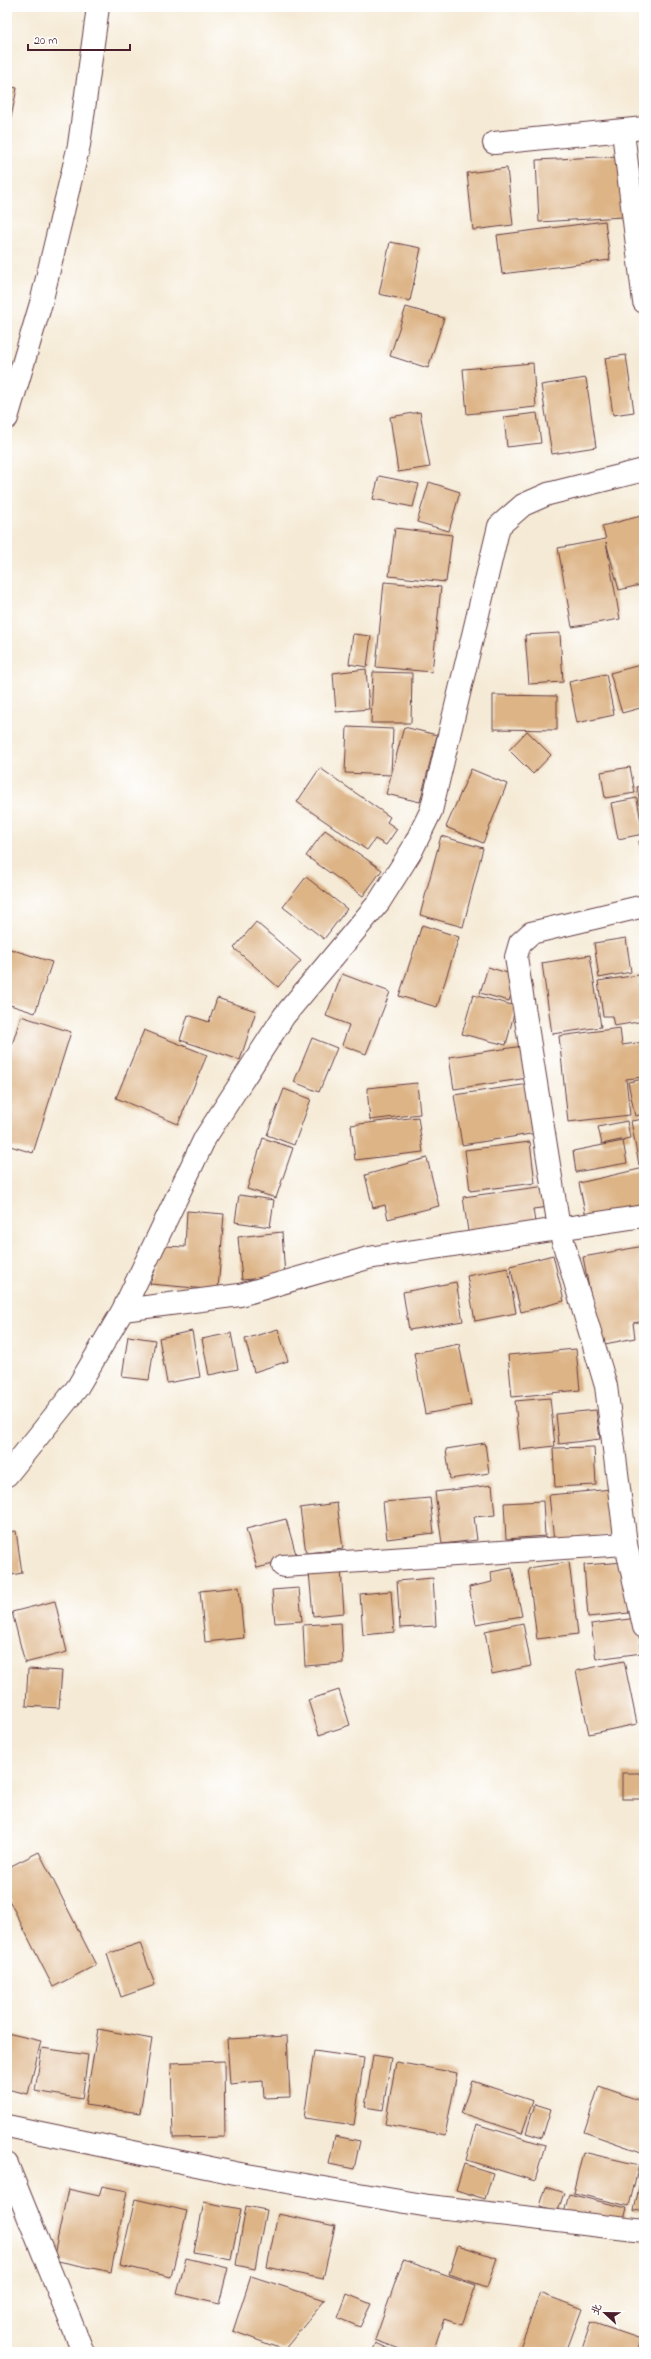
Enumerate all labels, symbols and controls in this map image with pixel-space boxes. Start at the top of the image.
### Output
scale bar [28,26,130,52]
text: 20 m [34,32,57,50]
north arrow [585,2293,625,2333]
text: 北 [587,2302,606,2318]

